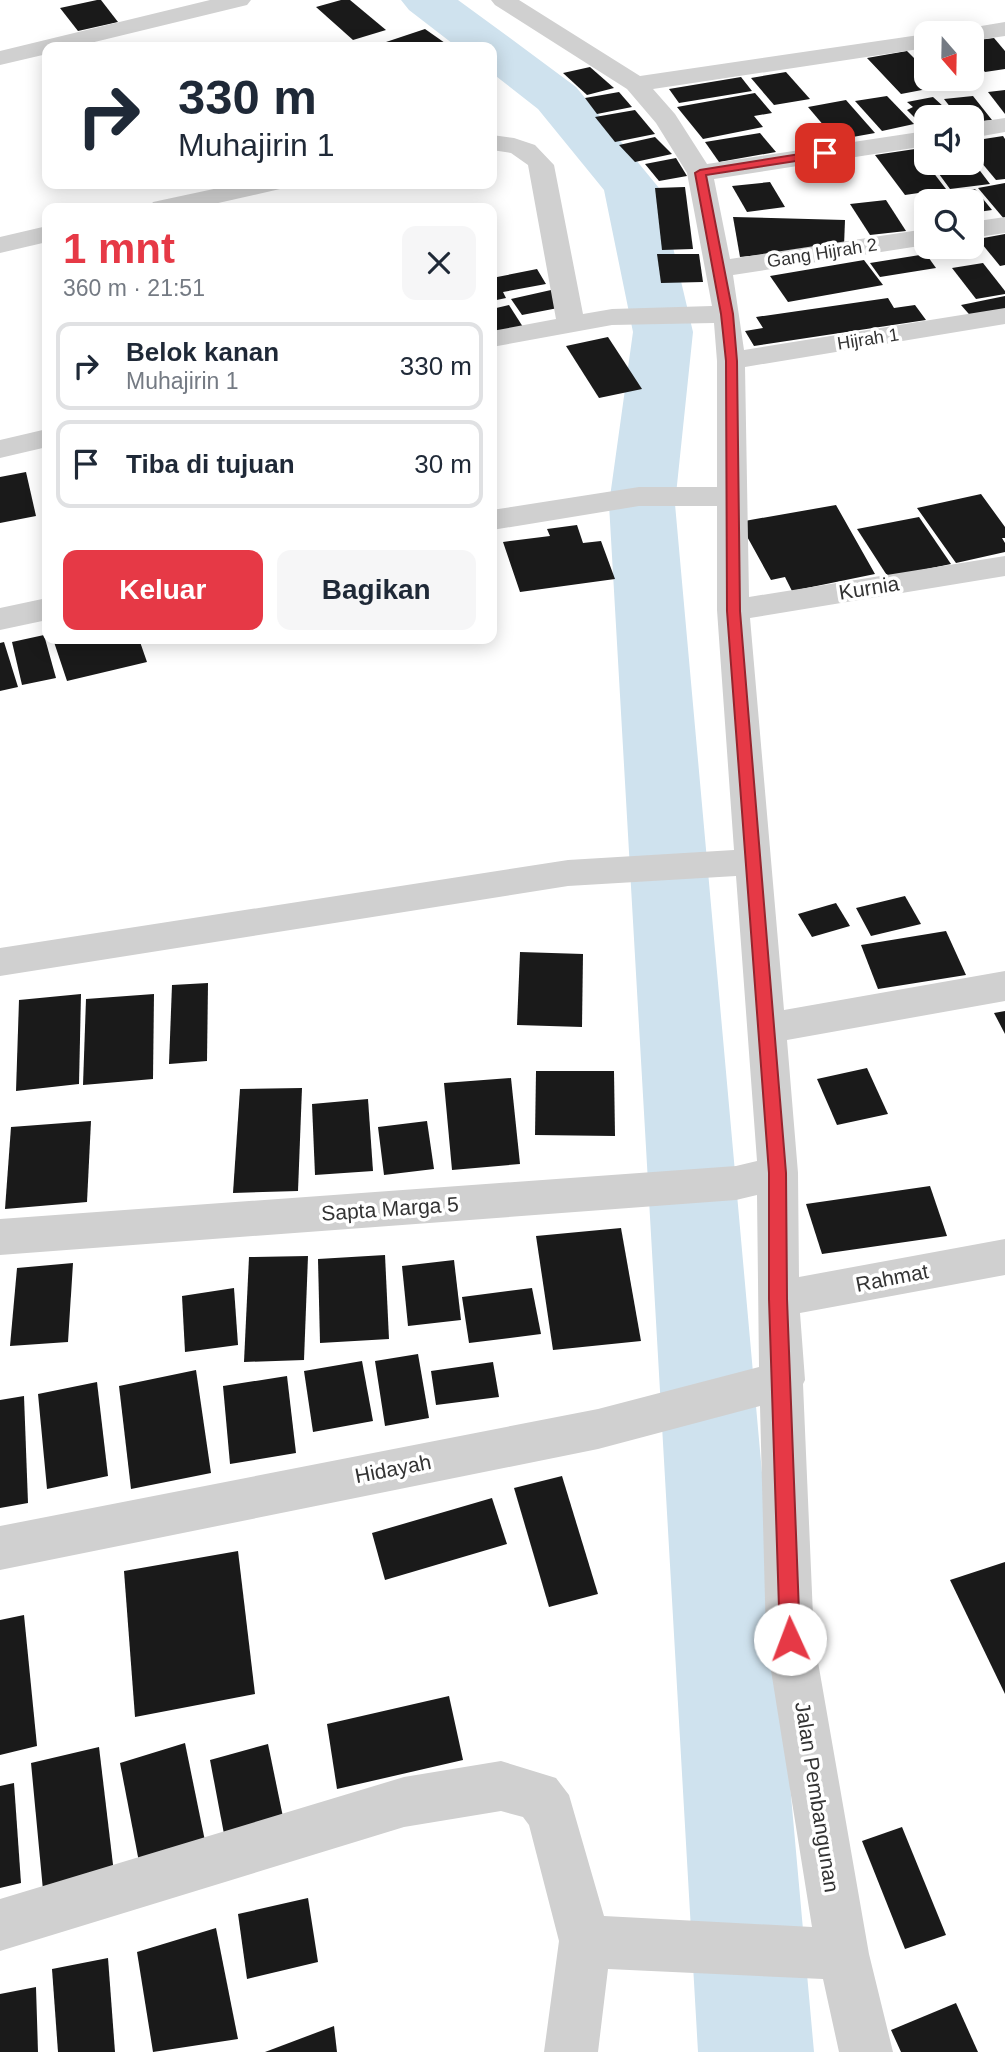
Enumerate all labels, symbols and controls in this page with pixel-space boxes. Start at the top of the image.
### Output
north arrow [914,21,984,91]
map controls [914,21,984,259]
icon: right [63,70,154,161]
text: 330 m [178,70,317,124]
button: sound [914,105,984,175]
pin [795,123,855,183]
text: Muhajirin 1 [178,127,335,163]
icon: arrive [806,134,844,172]
button: search [914,189,984,259]
text: 1 mnt [63,225,175,272]
button: close [402,226,476,300]
street label: Gang Hijrah 2 [766,234,878,272]
text: 360 m · 21:51 [63,275,205,301]
street label: Hijrah 1 [836,324,900,354]
text: Belok kanan [126,337,279,367]
icon: right [67,347,105,385]
text: 330 m [400,351,472,381]
text: Muhajirin 1 [126,368,239,394]
icon: arrive [67,445,105,483]
text: Tiba di tujuan [126,449,295,479]
text: 30 m [414,449,472,479]
button: Keluar [63,550,263,630]
button: Bagikan [277,550,476,630]
street label: Kurnia [837,571,901,604]
street label: Sapta Marga 5 [320,1192,459,1225]
street label: Rahmat [854,1259,930,1296]
street label: Hidayah [353,1450,433,1487]
position arrow [753,1602,827,1676]
street label: Jalan Pembangunan [791,1700,844,1894]

